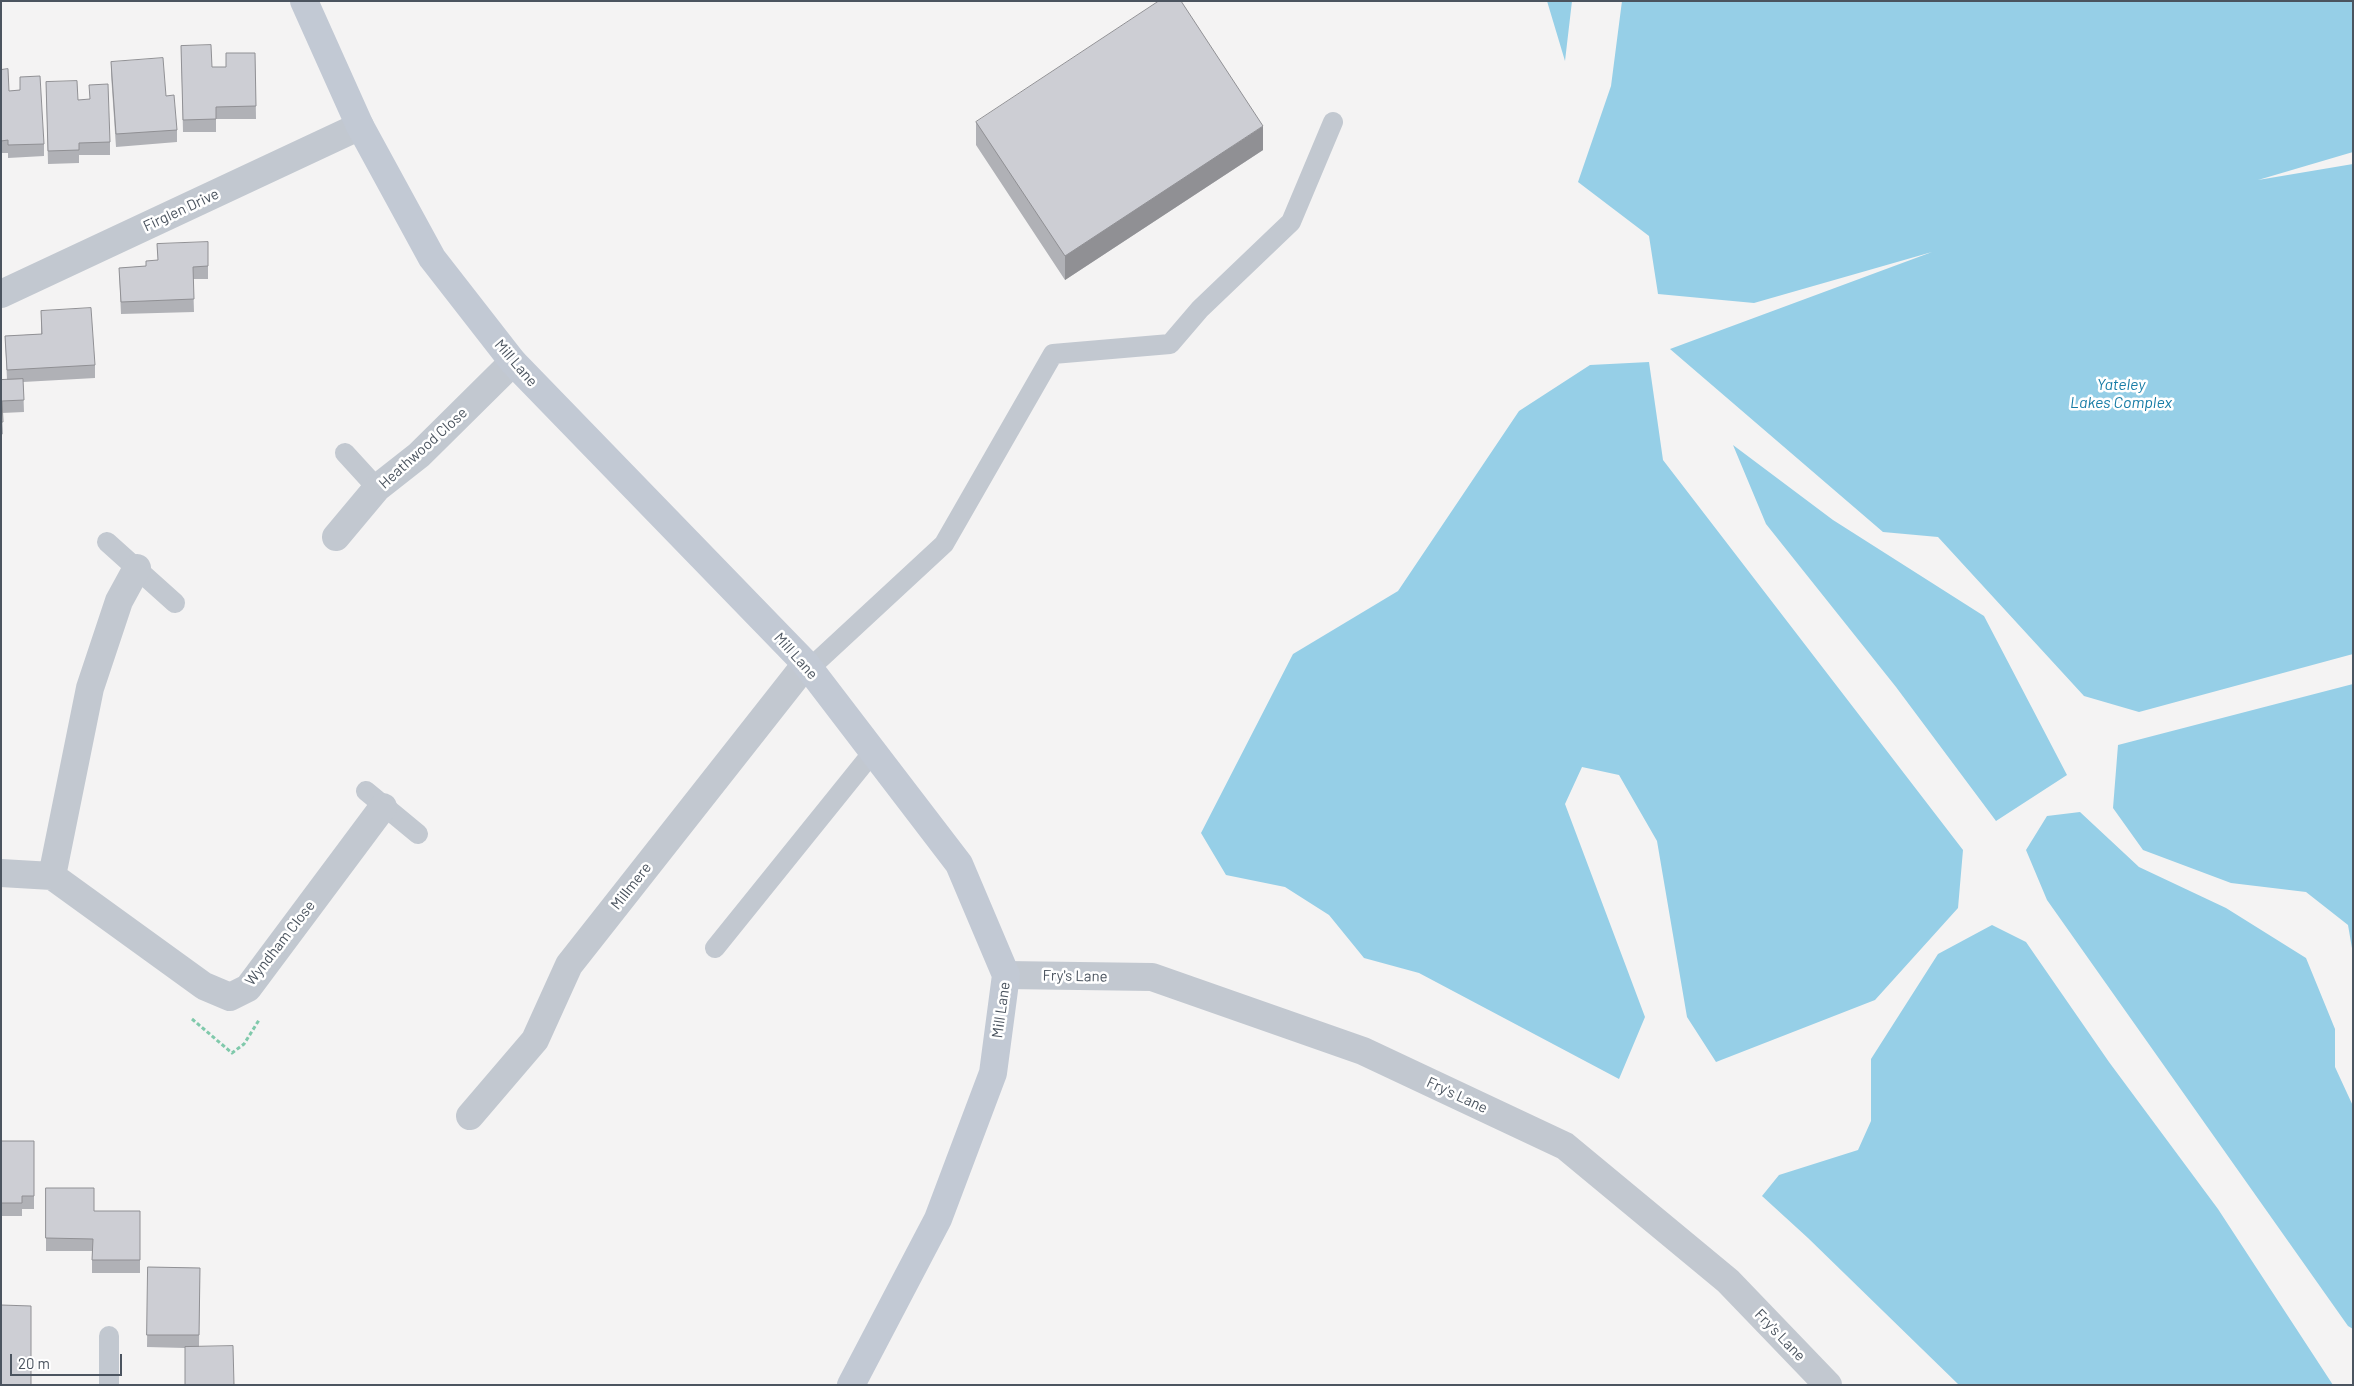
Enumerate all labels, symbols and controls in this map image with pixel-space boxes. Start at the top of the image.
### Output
street label: Firglen Drive [140,185,222,235]
street label: Mill Lane [491,336,541,390]
water label: Yateley Lakes Complex [2070,375,2172,413]
street label: Heathwood Close [375,404,471,492]
street label: Mill Lane [770,629,822,683]
street label: Millmere [607,859,655,913]
street label: Wyndham Close [241,897,319,989]
street label: Fry's Lane [1042,966,1108,986]
street label: Mill Lane [988,981,1014,1039]
street label: Fry's Lane [1424,1073,1490,1117]
street label: Fry's Lane [1751,1305,1809,1365]
scale bar [12,1344,125,1376]
text: 20 m [18,1354,50,1372]

